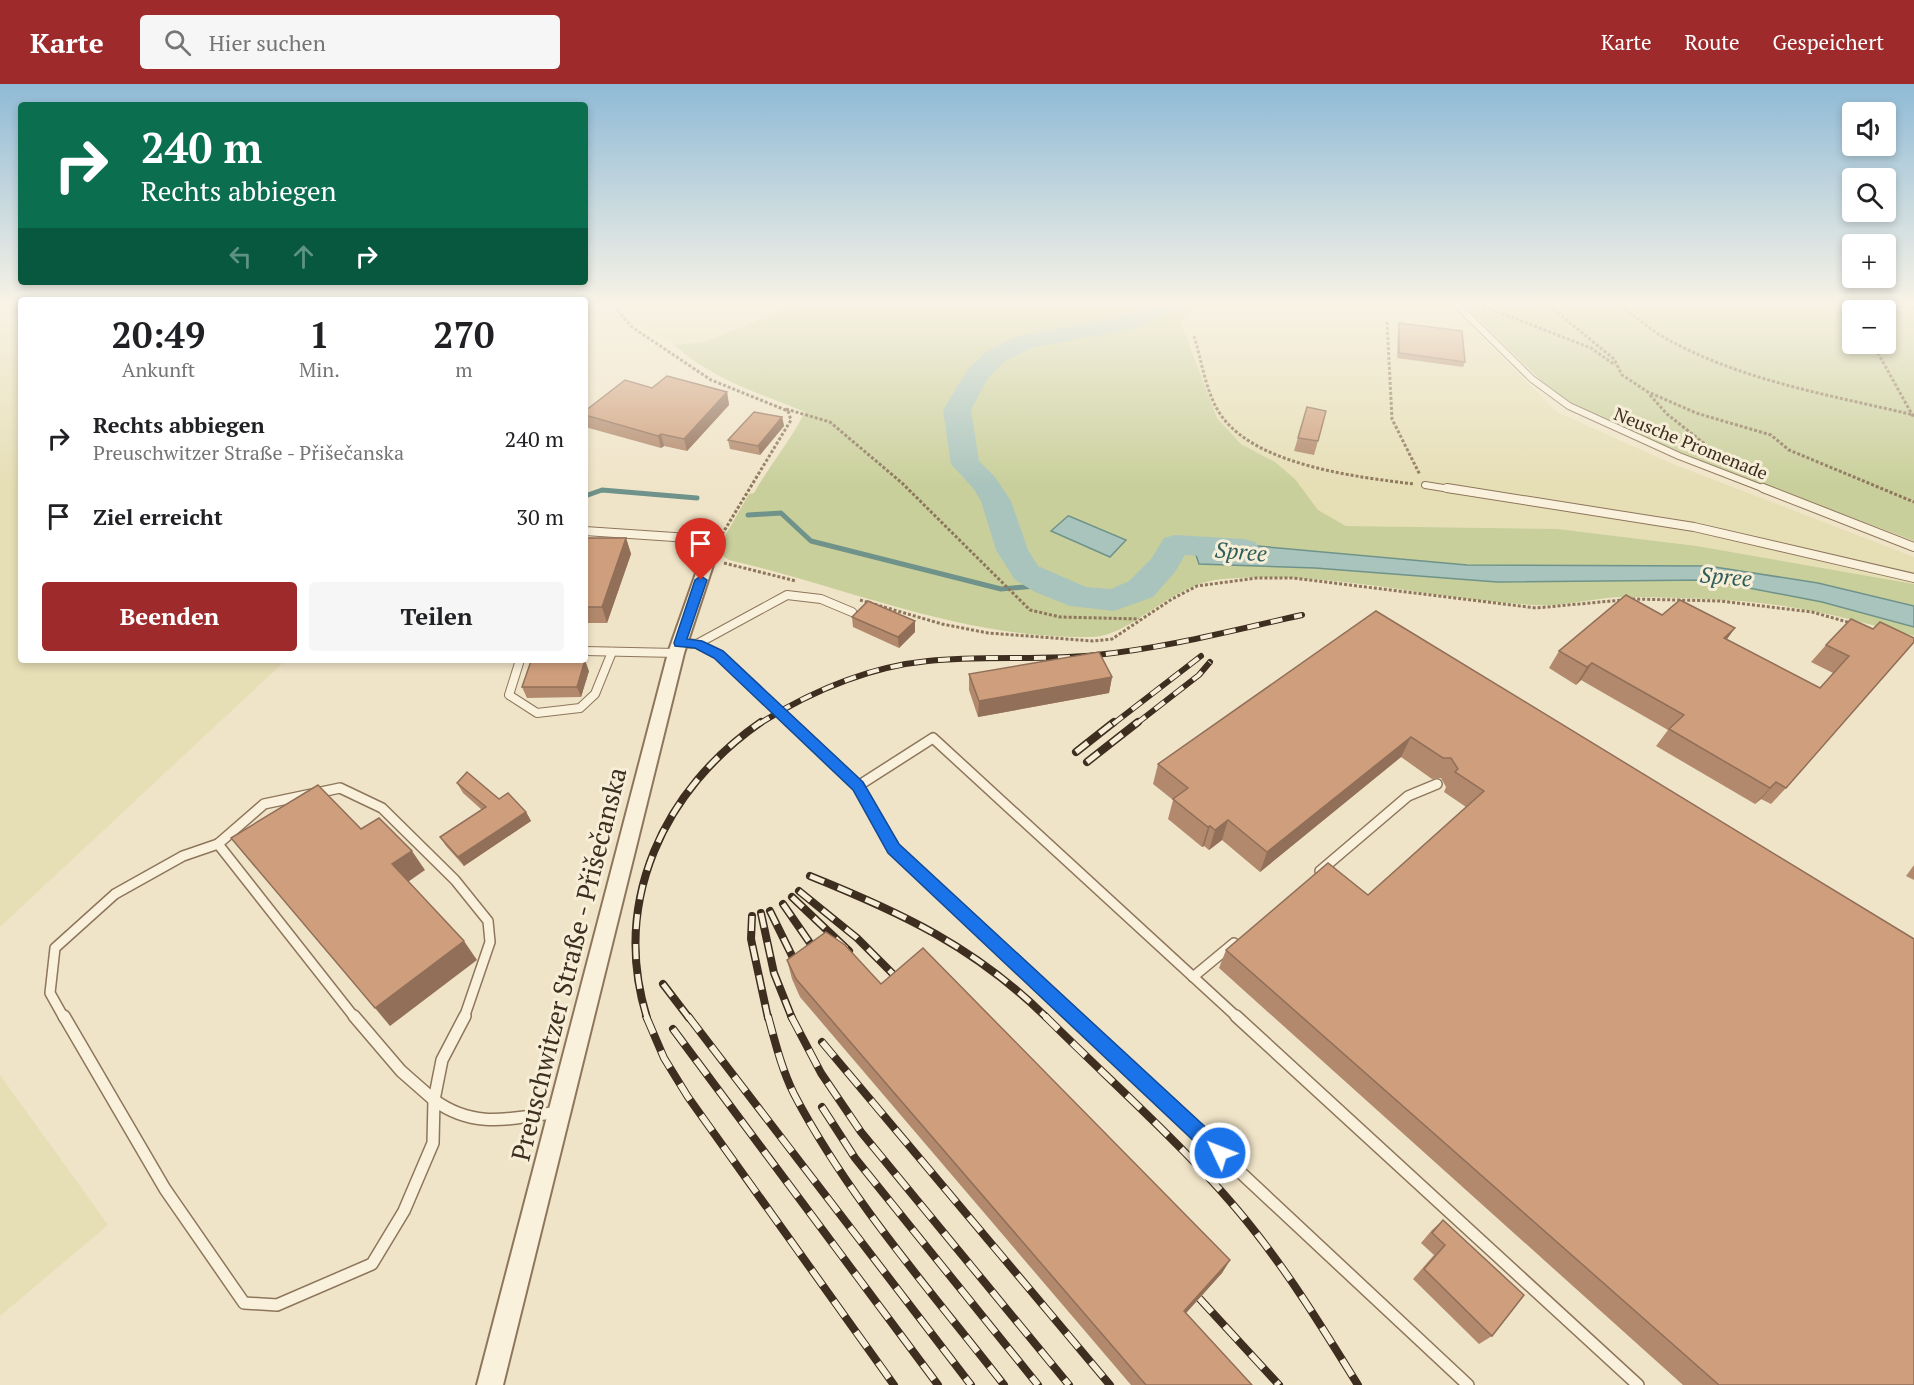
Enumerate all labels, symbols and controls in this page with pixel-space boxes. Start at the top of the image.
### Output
search box [140,15,560,69]
text: Karte [30,24,104,61]
icon: search [161,26,194,59]
text: Hier suchen [209,28,326,57]
text: Karte [1601,28,1652,56]
text: Route [1685,28,1740,56]
text: Gespeichert [1773,28,1884,56]
map controls [1842,102,1896,354]
button: sound [1842,102,1896,156]
text: 240 m [141,119,262,175]
icon: right [42,126,120,204]
button: search [1842,168,1896,222]
text: Rechts abbiegen [141,173,337,209]
button: + [1842,234,1896,288]
icon: left [224,240,257,273]
icon: ahead [287,240,320,273]
icon: right [350,240,383,273]
button: − [1842,300,1896,354]
text: 20:49 [112,311,205,358]
text: 1 [309,311,329,358]
text: 270 [433,311,494,358]
text: Ankunft [122,356,195,383]
text: Min. [299,356,340,383]
text: m [455,356,472,383]
street label: Neusche Promenade [1611,401,1771,485]
text: Rechts abbiegen [93,410,265,439]
icon: right [42,422,75,455]
text: 240 m [504,424,564,453]
text: Preuschwitzer Straße - Přišečanska [93,439,404,466]
icon: arrive [42,500,75,533]
text: Ziel erreicht [93,502,223,531]
text: 30 m [516,502,564,531]
pin [675,518,726,580]
icon: arrive [684,527,717,560]
water label: Spree [1214,534,1268,568]
water label: Spree [1699,559,1753,593]
button: Beenden [42,582,297,651]
button: Teilen [309,582,564,651]
street label: Preuschwitzer Straße - Přišečanska [503,764,633,1164]
position arrow [1188,1121,1252,1185]

